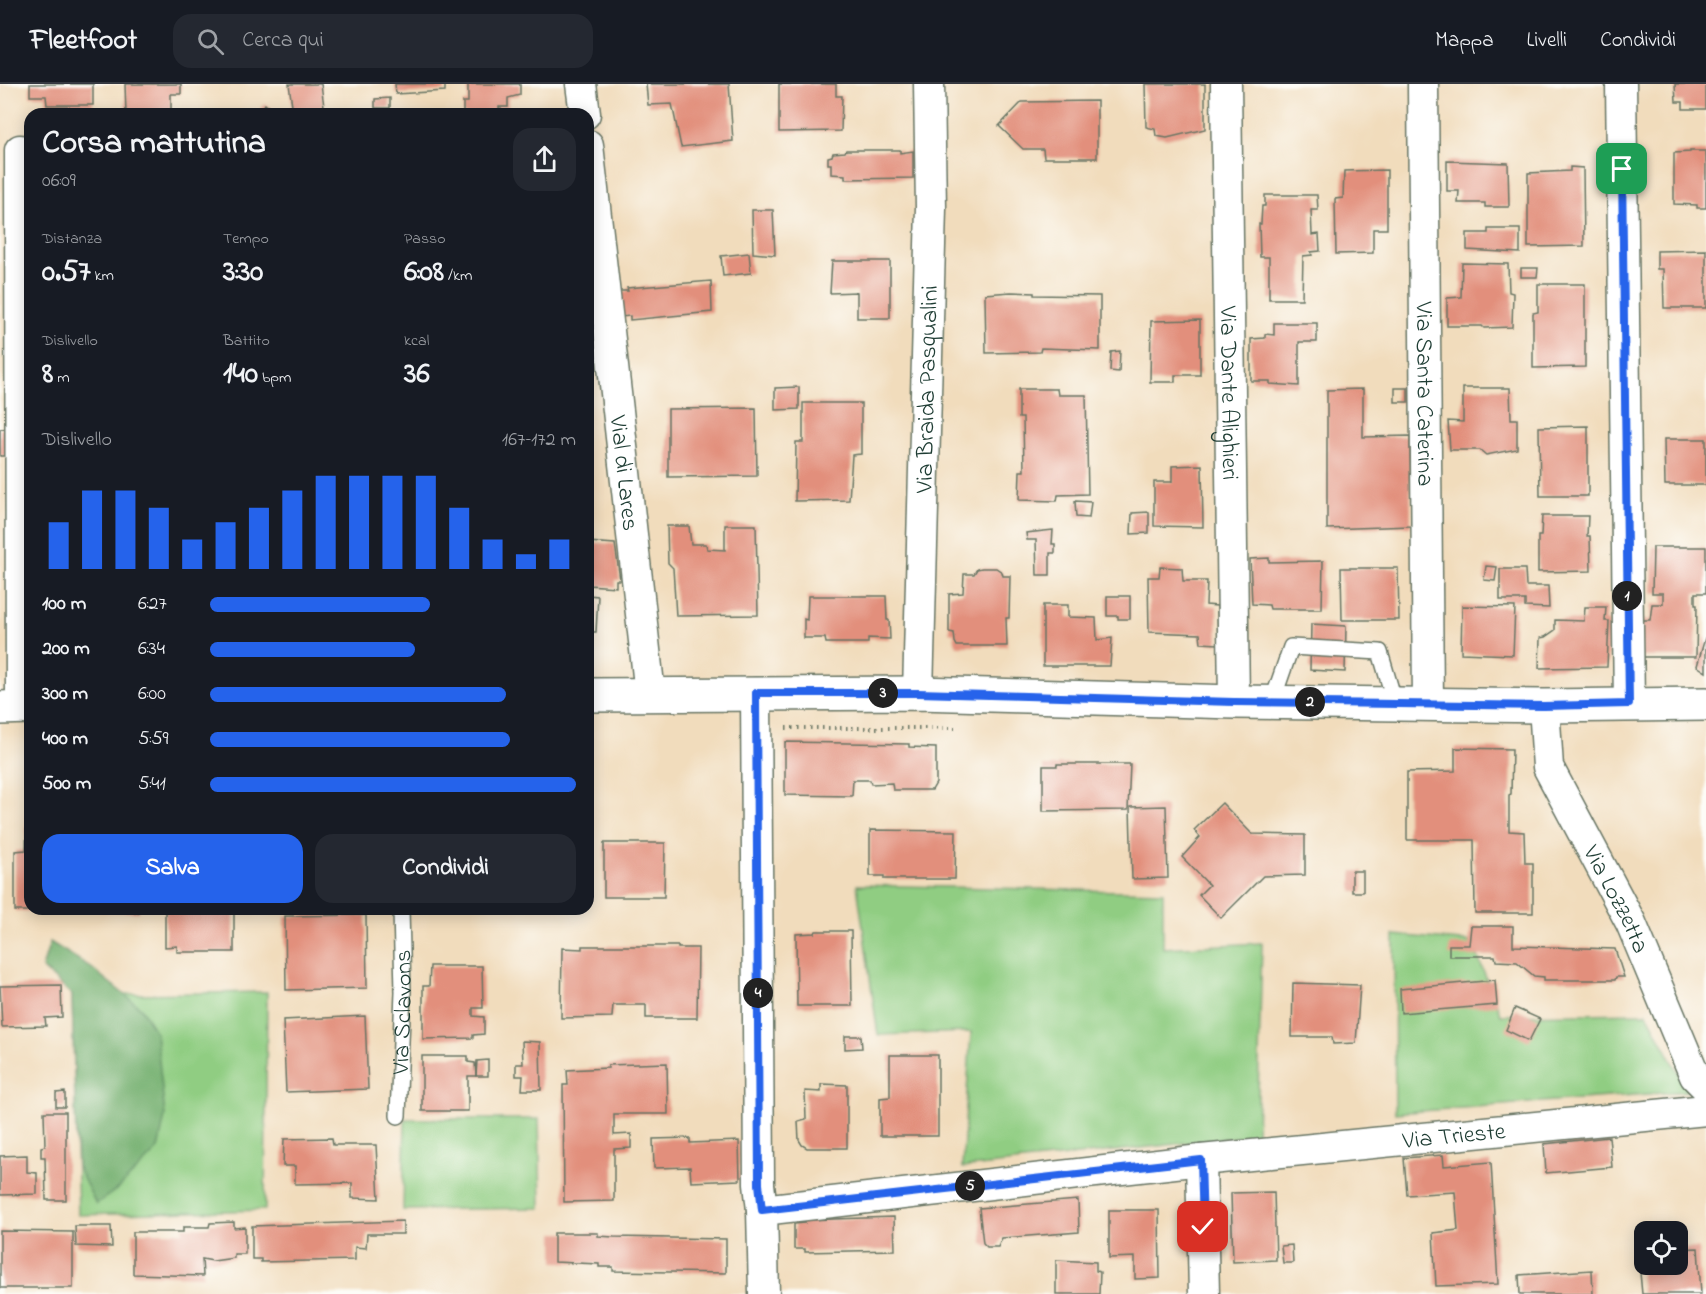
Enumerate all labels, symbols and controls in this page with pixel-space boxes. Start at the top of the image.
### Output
search box [173,14,593,68]
text: Fleetfoot [30,21,137,62]
icon: search [194,25,227,58]
text: Cerca qui [242,25,324,57]
text: Mappa [1435,26,1494,56]
text: Livelli [1527,26,1567,56]
text: Condividi [1600,26,1676,56]
text: Corsa mattutina [42,120,266,168]
button: share [513,128,576,191]
pin [1596,143,1647,194]
icon: arrive [1605,152,1638,185]
text: 06:09 [42,167,76,196]
text: Distanza [42,227,102,251]
text: Tempo [223,227,269,251]
text: Passo [404,227,446,251]
text: 0.57 [42,251,91,295]
text: 3:30 [223,251,263,295]
text: 6:08 [404,251,444,295]
text: km [91,264,114,288]
text: /km [444,264,472,288]
street label: Via Braida Pasqualini [908,285,949,495]
street label: Via Santa Caterina [1405,301,1441,486]
street label: Via Dante Alighieri [1209,305,1246,480]
text: Dislivello [42,329,98,353]
text: Battito [223,329,270,353]
text: kcal [404,329,429,353]
text: 8 [42,353,53,397]
text: 140 [223,353,258,397]
text: 36 [404,353,430,397]
text: m [53,366,70,390]
text: bpm [258,366,291,390]
street label: Vial di Lares [599,413,646,533]
text: Dislivello [42,426,112,455]
text: 167–172 m [502,426,576,455]
pin: 1 [1612,581,1642,611]
text: 1 [1624,584,1630,608]
text: 100 m [42,590,86,619]
text: 6:27 [138,590,167,619]
text: 200 m [42,635,90,664]
text: 6:34 [138,635,165,664]
pin: 3 [868,678,898,708]
text: 300 m [42,680,88,709]
text: 6:00 [138,680,166,709]
text: 3 [880,681,886,705]
pin: 2 [1295,687,1325,717]
text: 2 [1306,690,1314,714]
text: 400 m [42,725,88,754]
text: 5:59 [138,725,169,754]
text: 500 m [42,770,91,799]
text: 5:41 [138,770,166,799]
button: Salva [42,834,303,903]
button: Condividi [315,834,576,903]
street label: Via Lozzetta [1572,839,1657,959]
street label: Via Sclavons [385,949,423,1076]
pin: 4 [743,978,773,1008]
text: 4 [755,981,761,1005]
street label: Via Trieste [1400,1115,1507,1160]
pin: 5 [955,1171,985,1201]
text: 5 [965,1174,975,1198]
pin [1177,1201,1228,1252]
icon: check [1186,1210,1219,1243]
map controls [1634,1221,1688,1275]
button: locate [1634,1221,1688,1275]

